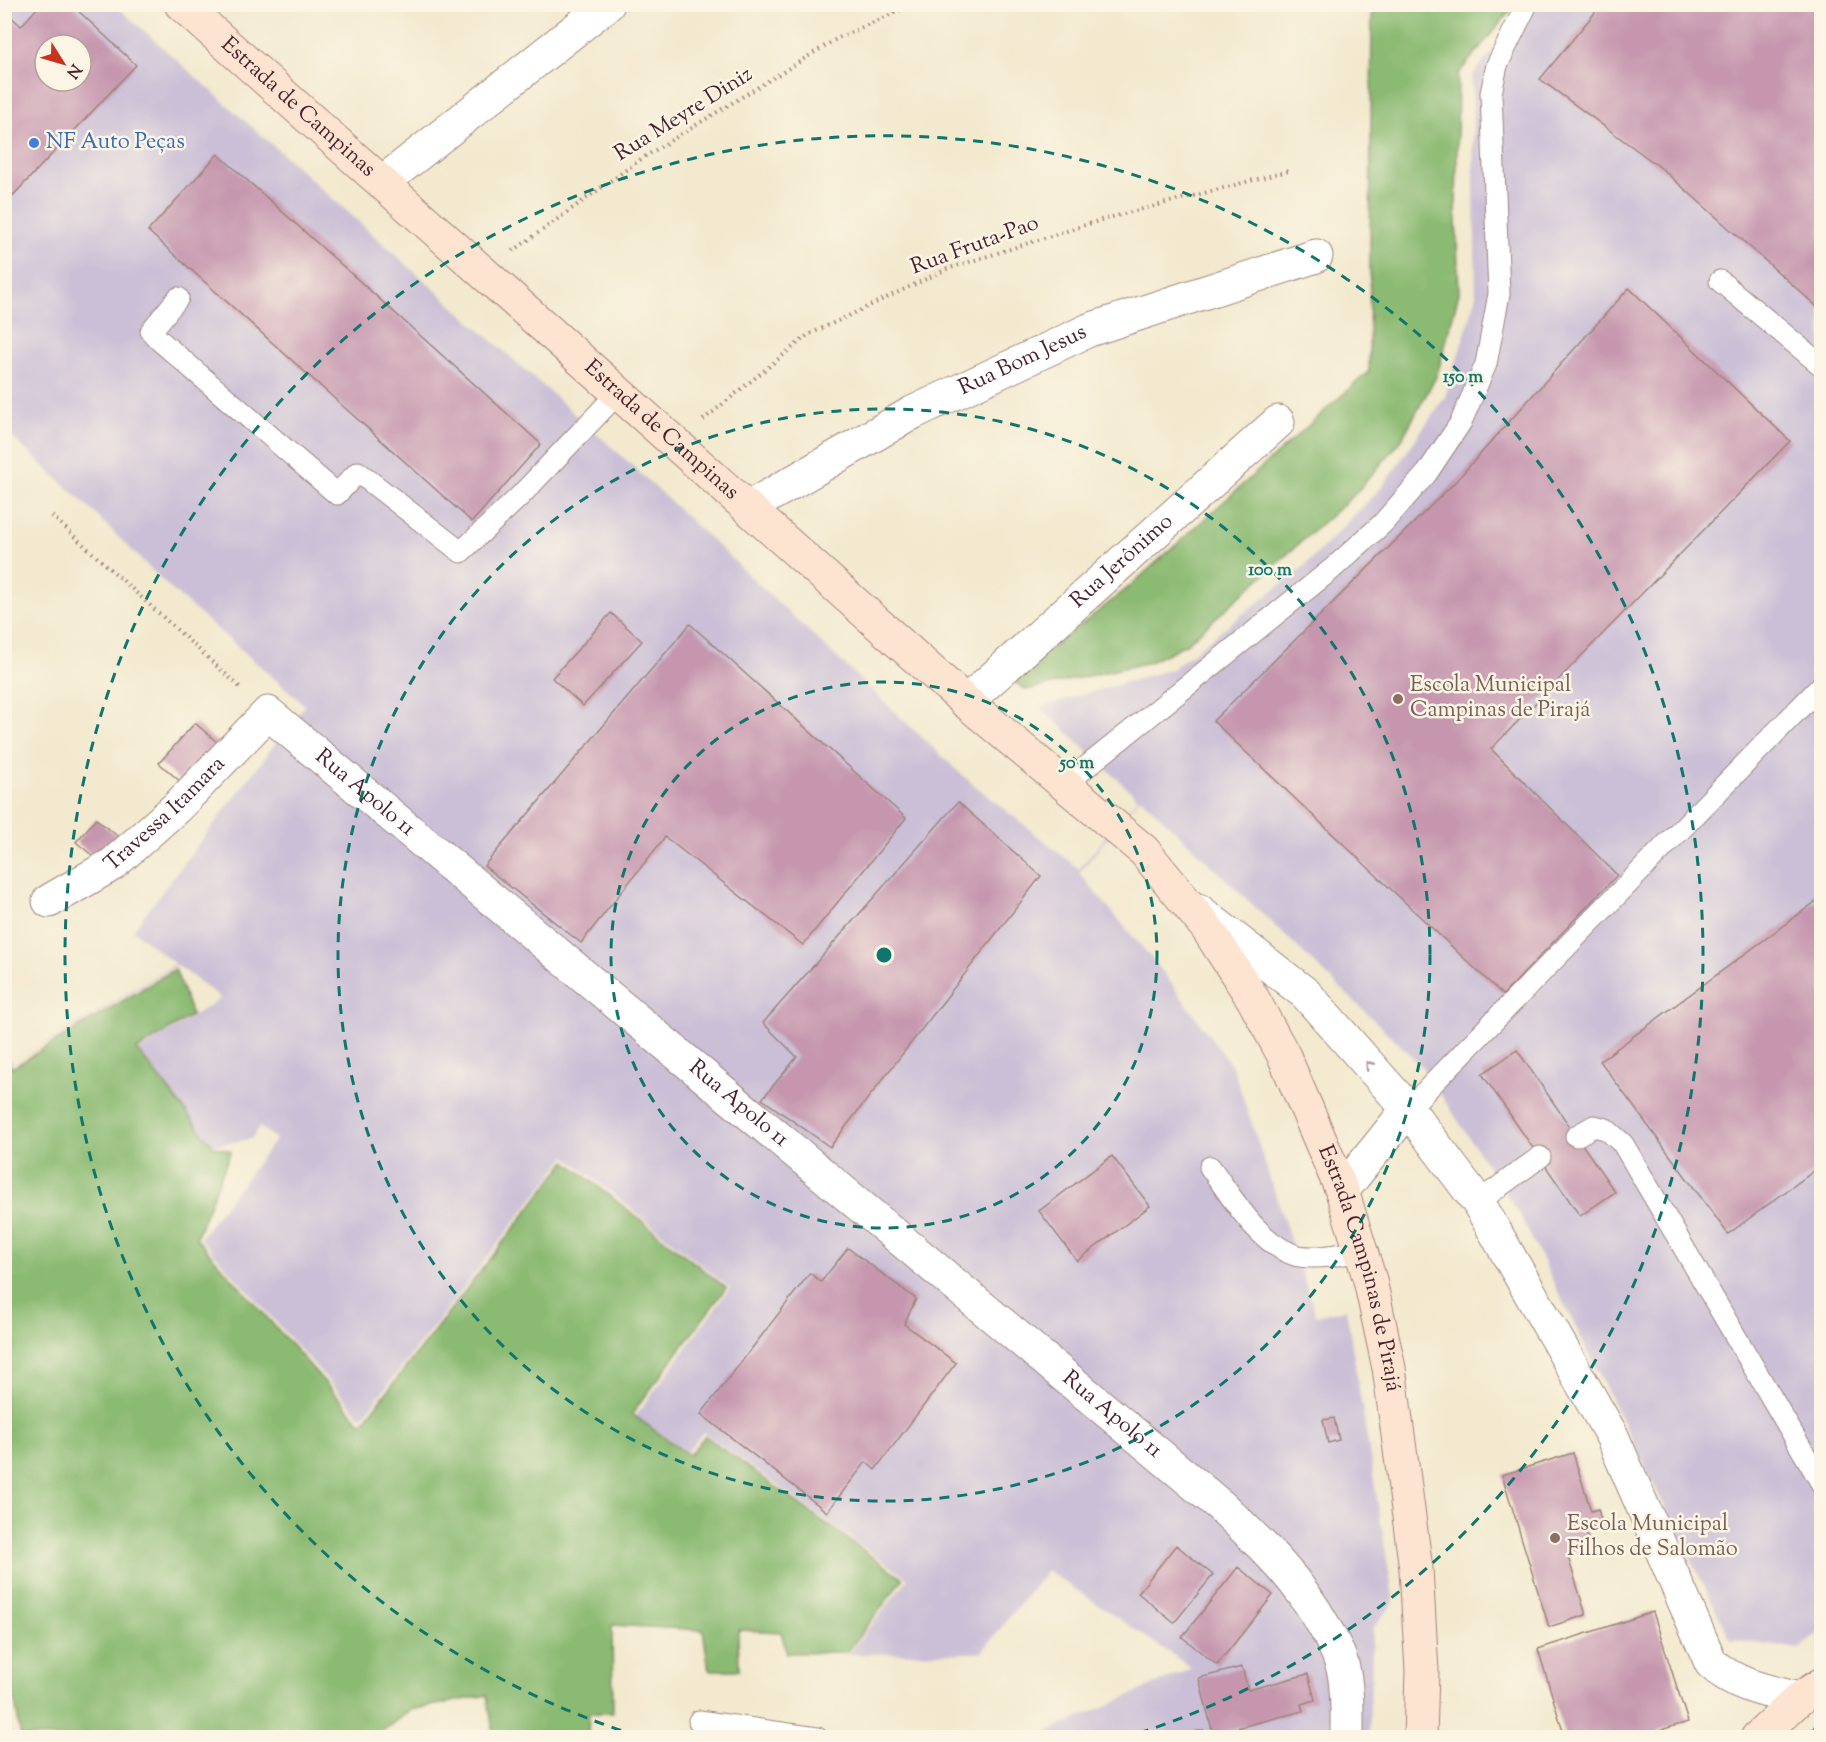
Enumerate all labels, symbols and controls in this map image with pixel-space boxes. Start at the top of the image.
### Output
street label: Estrada de Campinas [213,30,382,185]
north arrow [33,33,93,93]
text: N [60,58,86,83]
street label: Rua Meyre Diniz [609,60,759,170]
place label: NF Auto Peças [46,127,185,159]
marker: NF Auto Peças [27,136,41,150]
street label: Rua Fruta-Pao [906,208,1044,284]
street label: Rua Bom Jesus [954,317,1092,405]
street label: Estrada de Campinas [576,353,745,508]
text: 150 m [1443,365,1483,391]
street label: Rua Jerônimo [1064,507,1181,617]
text: 100 m [1248,558,1292,584]
place label: Escola Municipal Campinas de Pirajá [1410,670,1590,727]
marker: Escola Municipal Campinas de Pirajá [1391,692,1405,706]
street label: Rua Apolo 11 [307,742,422,845]
street label: Travessa Itamara [98,750,233,880]
text: 50 m [1058,751,1094,777]
centre of rings [874,945,894,965]
street label: Rua Apolo 11 [681,1053,796,1156]
one-way arrow [1365,1062,1376,1072]
street label: Estrada Campinas de Pirajá [1308,1140,1408,1394]
street label: Rua Apolo 11 [1054,1364,1169,1467]
place label: Escola Municipal Filhos de Salomão [1567,1509,1738,1566]
marker: Escola Municipal Filhos de Salomão [1548,1531,1562,1545]

